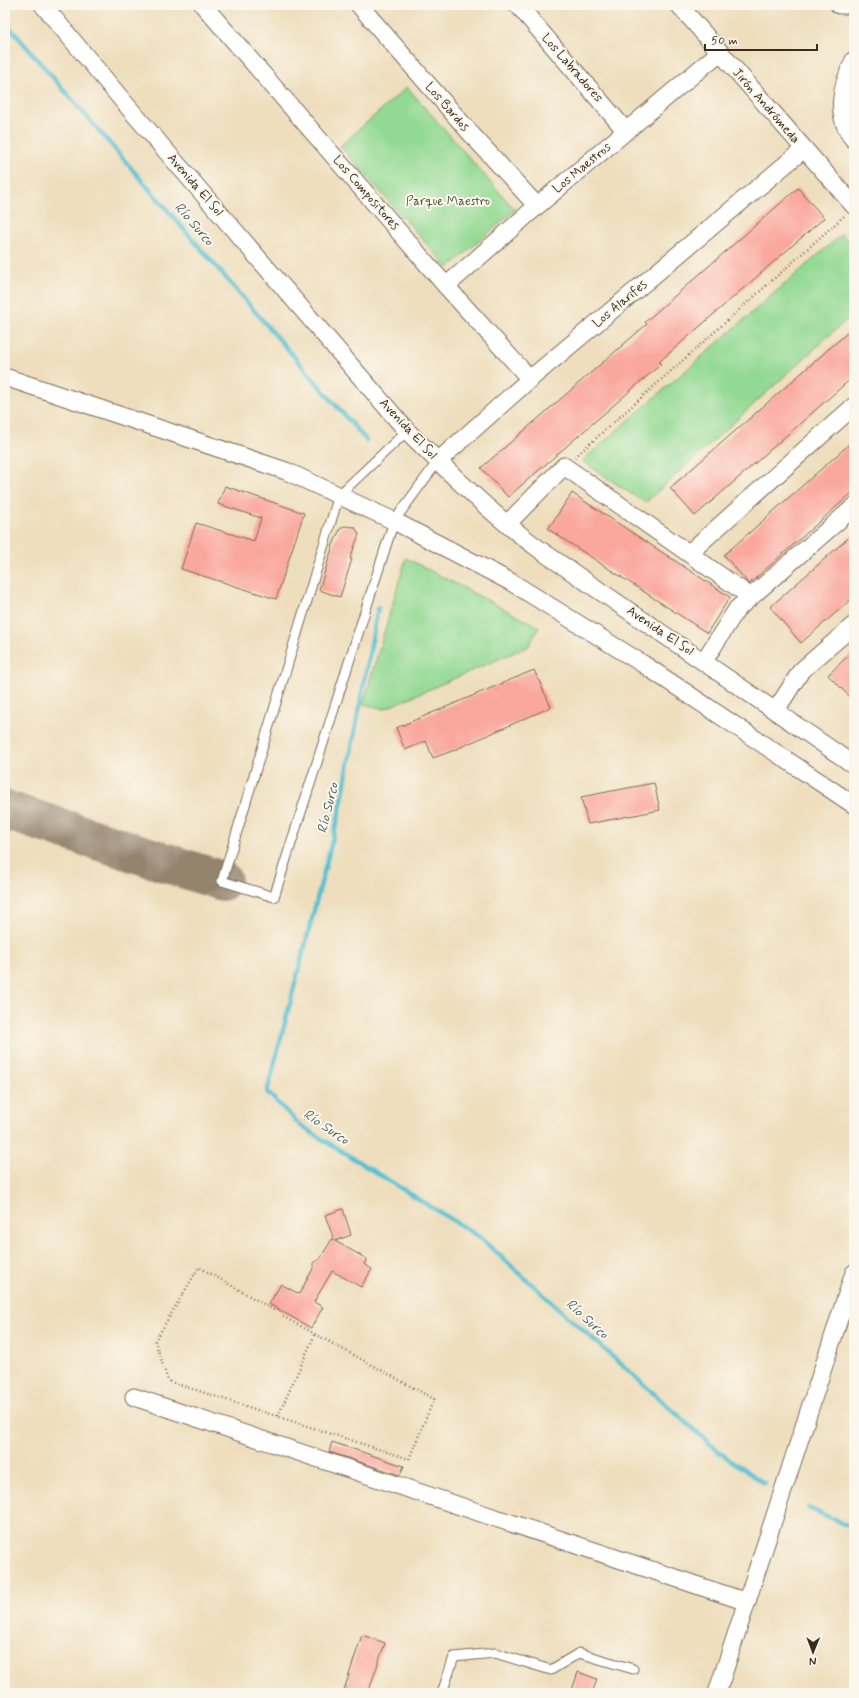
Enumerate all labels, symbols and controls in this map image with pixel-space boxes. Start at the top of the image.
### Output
scale bar [705,26,817,52]
street label: Los Labradores [537,30,607,106]
text: 50 m [711,33,738,49]
street label: Jirón Andrómeda [728,65,804,147]
street label: Los Bardos [421,79,473,135]
street label: Los Maestros [549,138,615,197]
street label: Avenida El Sol [163,150,227,220]
street label: Los Compositores [329,152,403,234]
park label: Parque Maestro [406,193,490,210]
water label: Río Surco [170,199,218,250]
street label: Los Alarifes [589,276,651,332]
street label: Avenida El Sol [375,395,441,463]
street label: Avenida El Sol [623,602,697,660]
water label: Río Surco [313,780,343,835]
water label: Río Surco [300,1105,353,1149]
water label: Río Surco [562,1295,613,1343]
north arrow [793,1632,833,1672]
text: N [809,1654,817,1668]

